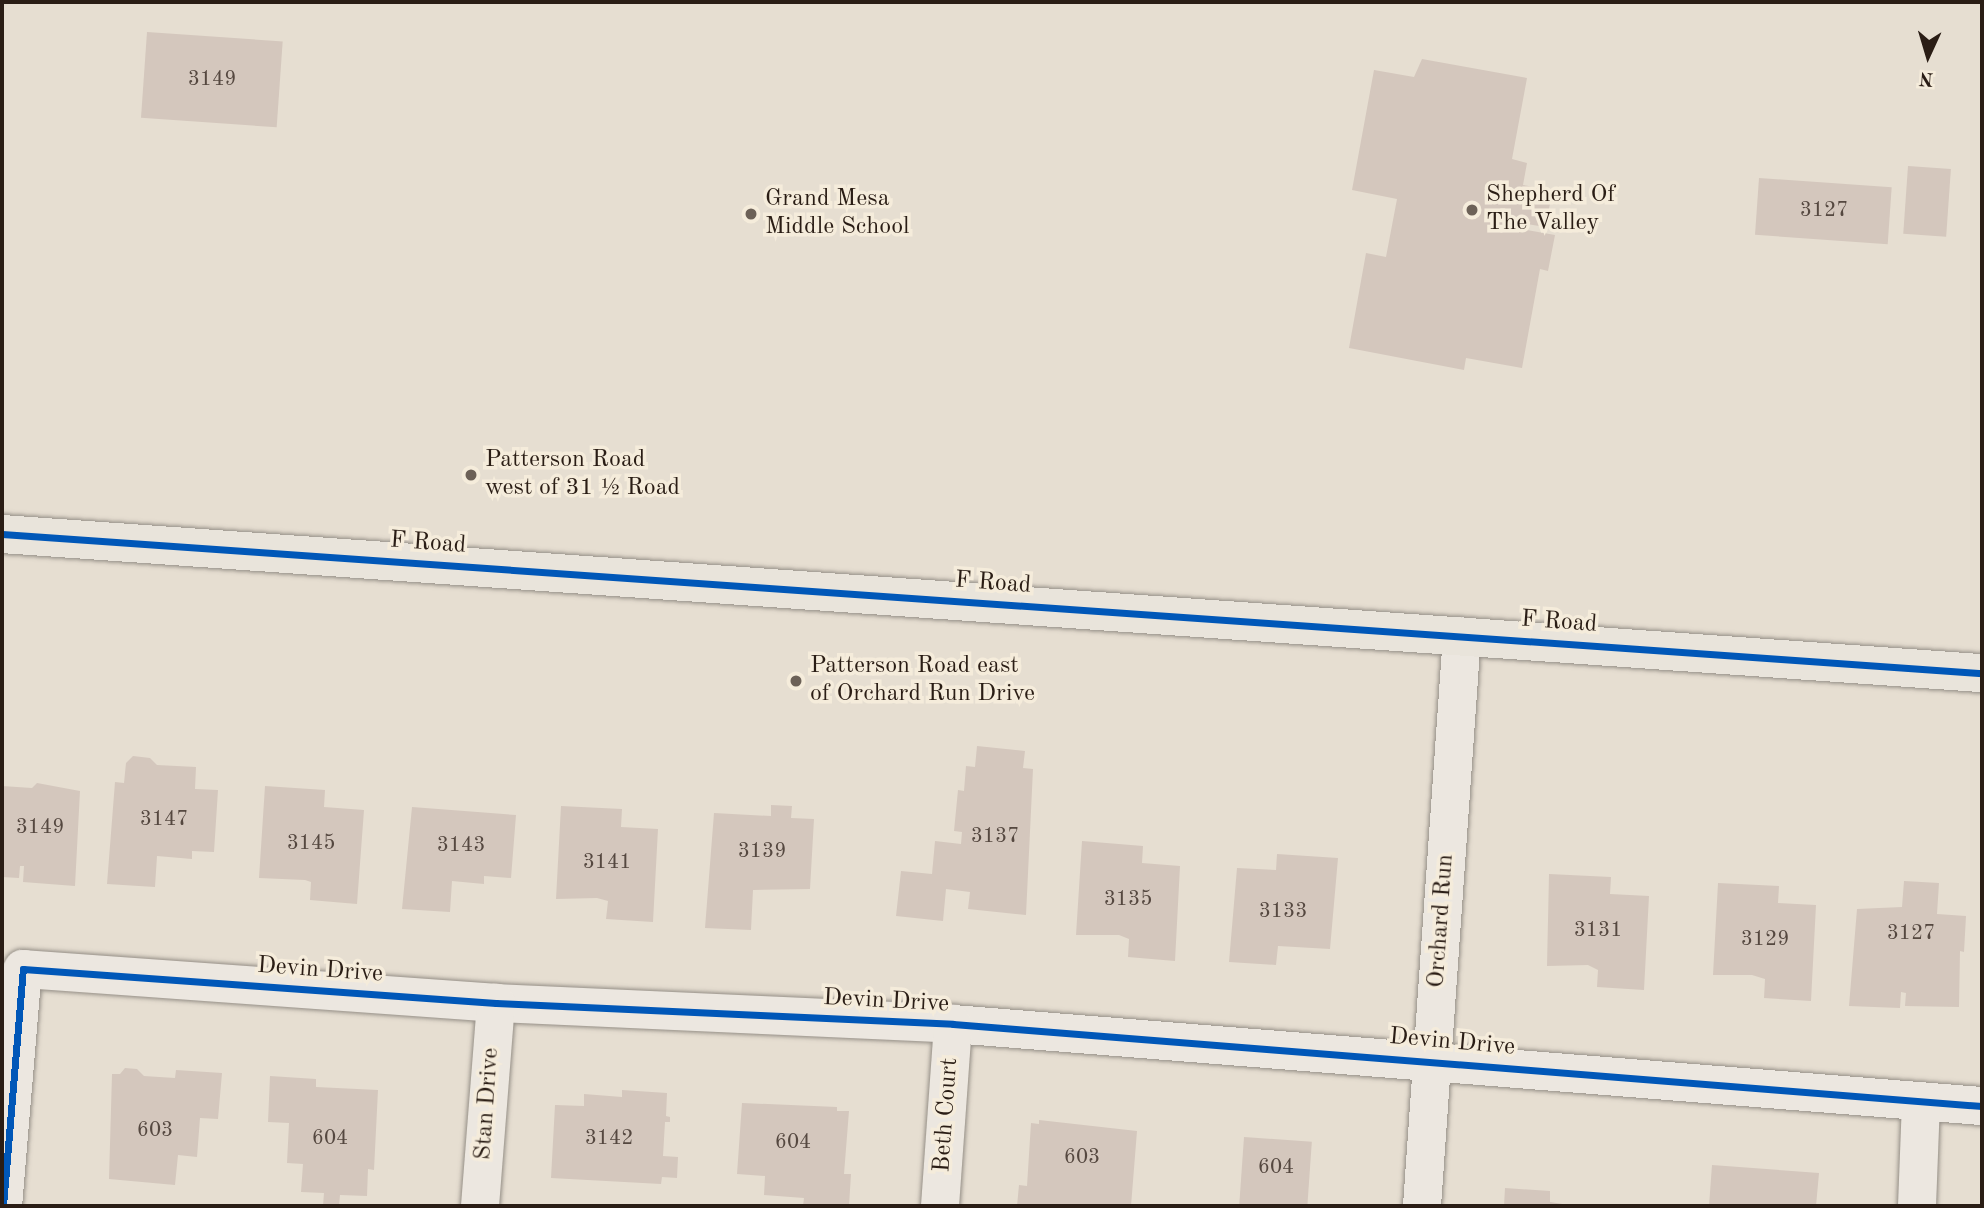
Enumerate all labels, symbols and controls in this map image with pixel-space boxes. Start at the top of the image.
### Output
north arrow [1893,21,1963,91]
house number: 3149 [188,67,236,93]
text: N [1919,67,1934,87]
place label: Shepherd Of The Valley [1486,182,1615,238]
place label: Grand Mesa Middle School [765,186,910,242]
house number: 3127 [1800,198,1848,224]
marker: Shepherd Of The Valley [1464,202,1480,218]
marker: Grand Mesa Middle School [743,206,759,222]
place label: Patterson Road west of 31 ½ Road [485,447,680,503]
marker: Patterson Road west of 31 ½ Road [463,467,479,483]
street label: F Road [389,527,467,561]
street label: F Road [954,567,1032,601]
street label: F Road [1520,606,1598,640]
place label: Patterson Road east of Orchard Run Drive [810,653,1035,709]
marker: Patterson Road east of Orchard Run Drive [788,673,804,689]
house number: 3147 [140,807,188,833]
house number: 3149 [16,815,64,841]
house number: 3137 [971,824,1019,850]
house number: 3145 [287,831,335,857]
house number: 3143 [437,833,485,859]
house number: 3139 [738,839,786,865]
house number: 3141 [583,850,631,876]
street label: Orchard Run [1423,853,1461,989]
house number: 3135 [1104,887,1152,913]
house number: 3133 [1259,899,1307,925]
house number: 3131 [1574,918,1622,944]
house number: 3127 [1887,921,1935,947]
house number: 3129 [1741,927,1789,953]
street label: Devin Drive [256,952,384,990]
street label: Devin Drive [822,984,950,1020]
street label: Devin Drive [1388,1023,1516,1063]
street label: Stan Drive [470,1047,506,1161]
street label: Beth Court [929,1057,965,1173]
house number: 603 [137,1118,173,1144]
house number: 604 [312,1126,348,1152]
house number: 3142 [585,1126,633,1152]
house number: 604 [775,1130,811,1156]
house number: 603 [1064,1145,1100,1171]
house number: 604 [1258,1155,1294,1181]

